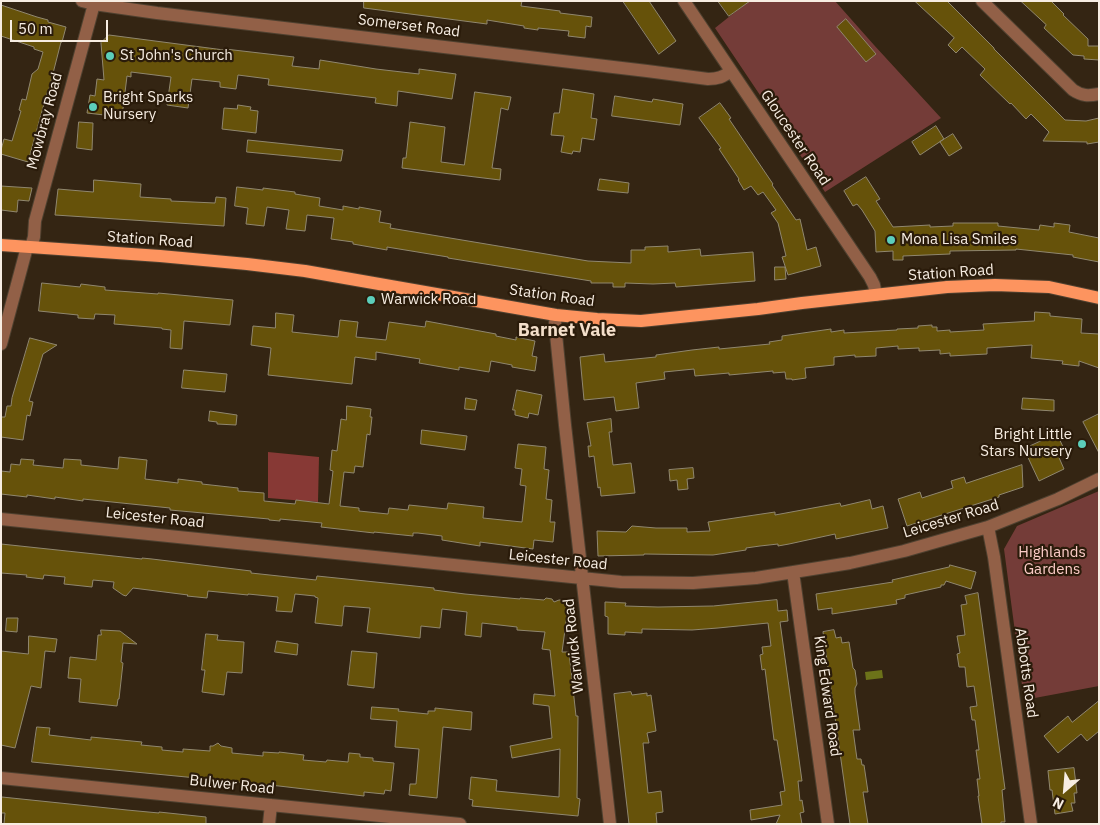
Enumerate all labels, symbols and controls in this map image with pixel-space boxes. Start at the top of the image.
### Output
scale bar [12,10,110,42]
street label: Somerset Road [357,11,461,41]
text: 50 m [18,19,53,38]
place label: St John's Church [120,47,233,65]
marker: St John's Church [104,50,116,62]
street label: Mowbray Road [23,71,67,171]
street label: Gloucester Road [756,87,834,189]
place label: Bright Sparks Nursery [103,89,193,124]
marker: Bright Sparks Nursery [87,101,99,113]
street label: Station Road [107,228,193,252]
place label: Mona Lisa Smiles [901,231,1017,249]
marker: Mona Lisa Smiles [885,234,897,246]
street label: Station Road [908,261,994,285]
street label: Station Road [508,281,596,311]
place label: Warwick Road [381,291,477,309]
marker: Warwick Road [365,294,377,306]
district label: Barnet Vale [518,320,616,342]
place label: Bright Little Stars Nursery [980,426,1072,461]
marker: Bright Little Stars Nursery [1076,438,1088,450]
street label: Leicester Road [901,496,1001,542]
street label: Leicester Road [105,504,205,532]
park label: Highlands Gardens [1018,544,1086,579]
street label: Leicester Road [508,546,608,574]
street label: Warwick Road [560,598,588,694]
street label: Abbotts Road [1011,627,1041,719]
street label: King Edward Road [810,634,844,758]
north arrow [1040,765,1090,815]
street label: Bulwer Road [189,772,275,798]
text: N [1050,793,1067,814]

